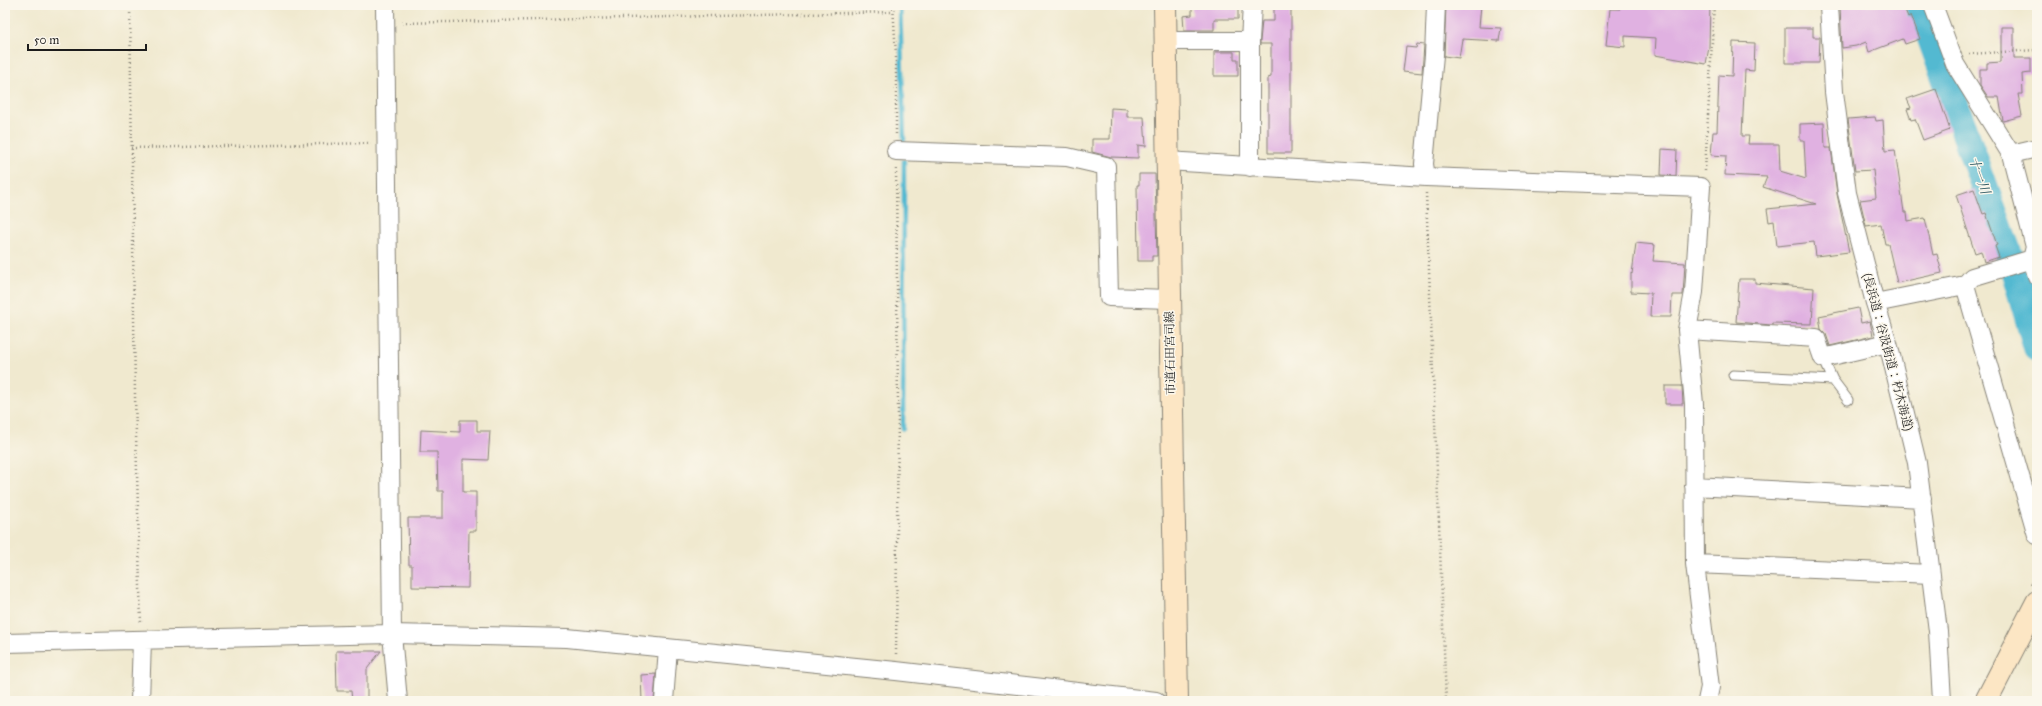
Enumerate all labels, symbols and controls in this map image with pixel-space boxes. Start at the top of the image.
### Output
scale bar [28,26,146,52]
text: 50 m [34,33,59,47]
water label: 十一川 [1965,154,1994,198]
street label: (長浜道：谷汲街道：朽木海道) [1860,272,1916,432]
street label: 市道石田宮司線 [1162,311,1178,395]

